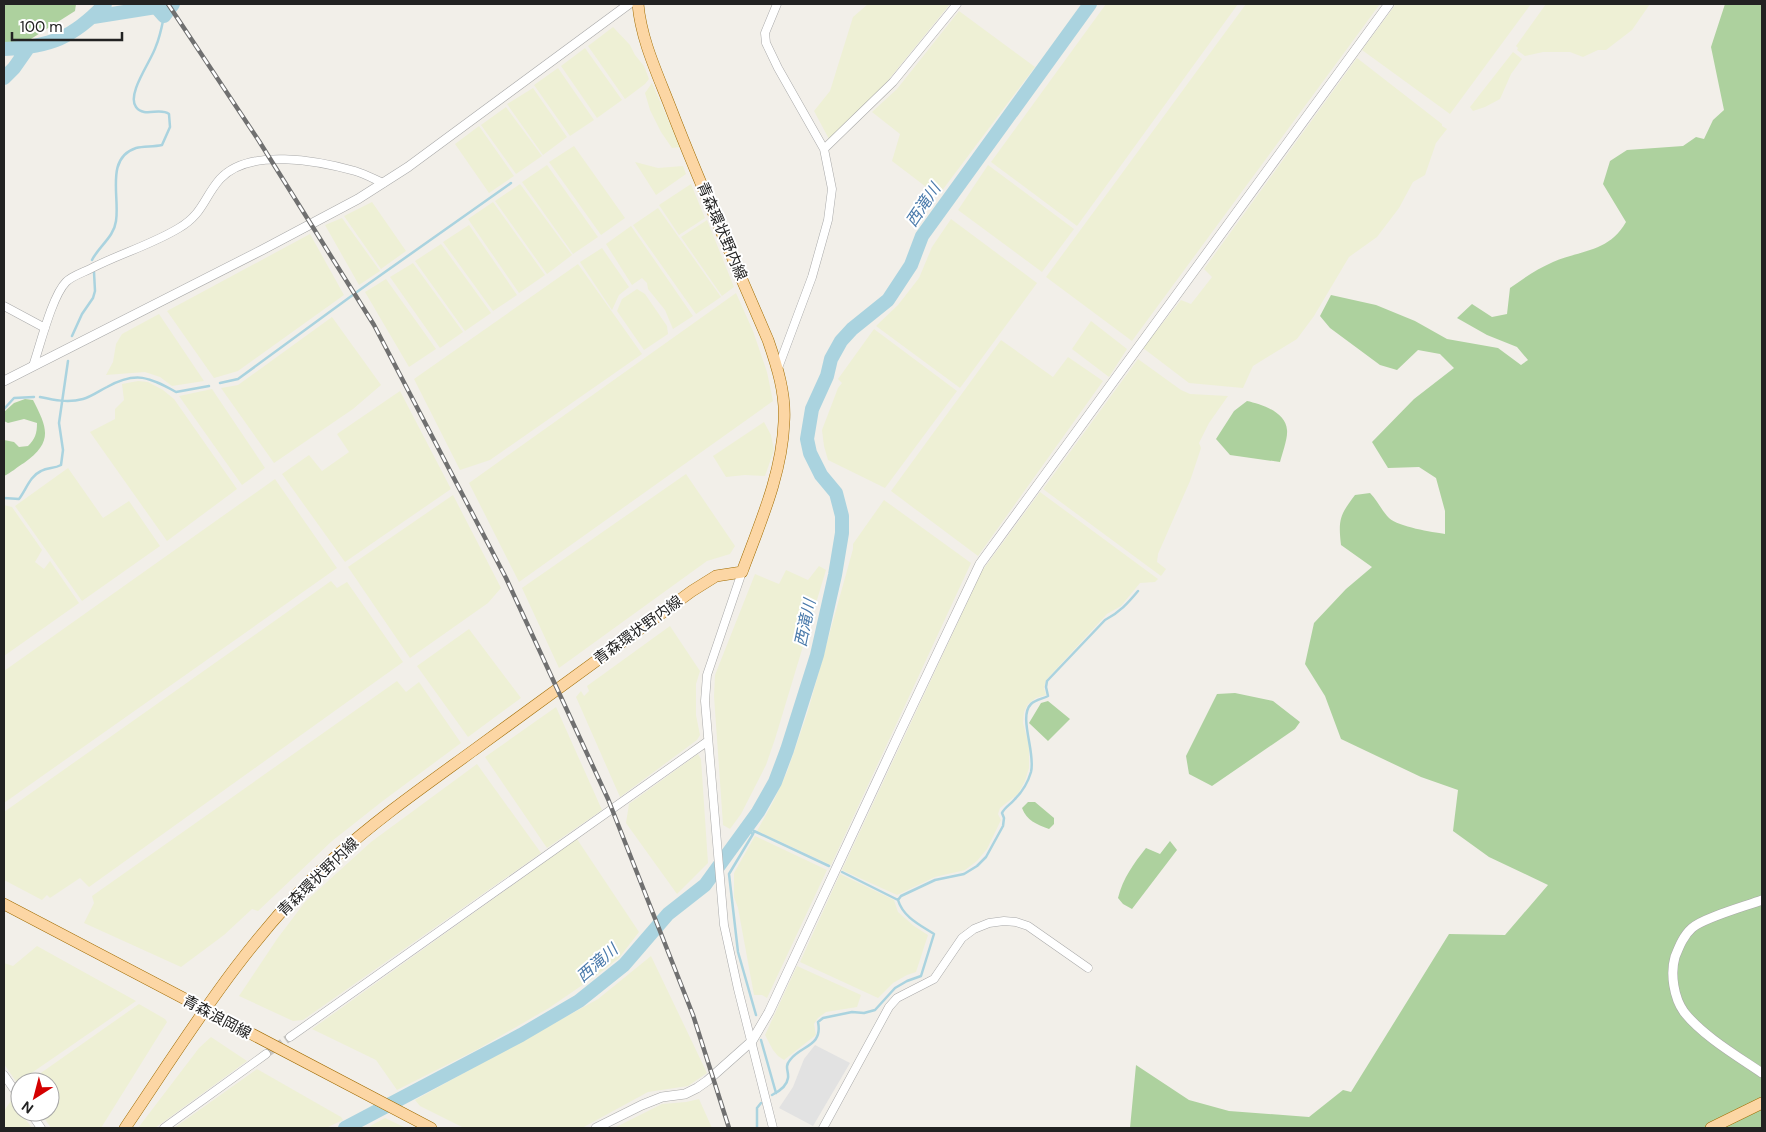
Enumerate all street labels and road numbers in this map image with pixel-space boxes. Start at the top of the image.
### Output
street label: 青森環状野内線 [692,179,752,283]
street label: 青森環状野内線 [590,591,686,669]
street label: 青森環状野内線 [273,833,363,921]
street label: 青森浪岡線 [179,991,255,1043]

